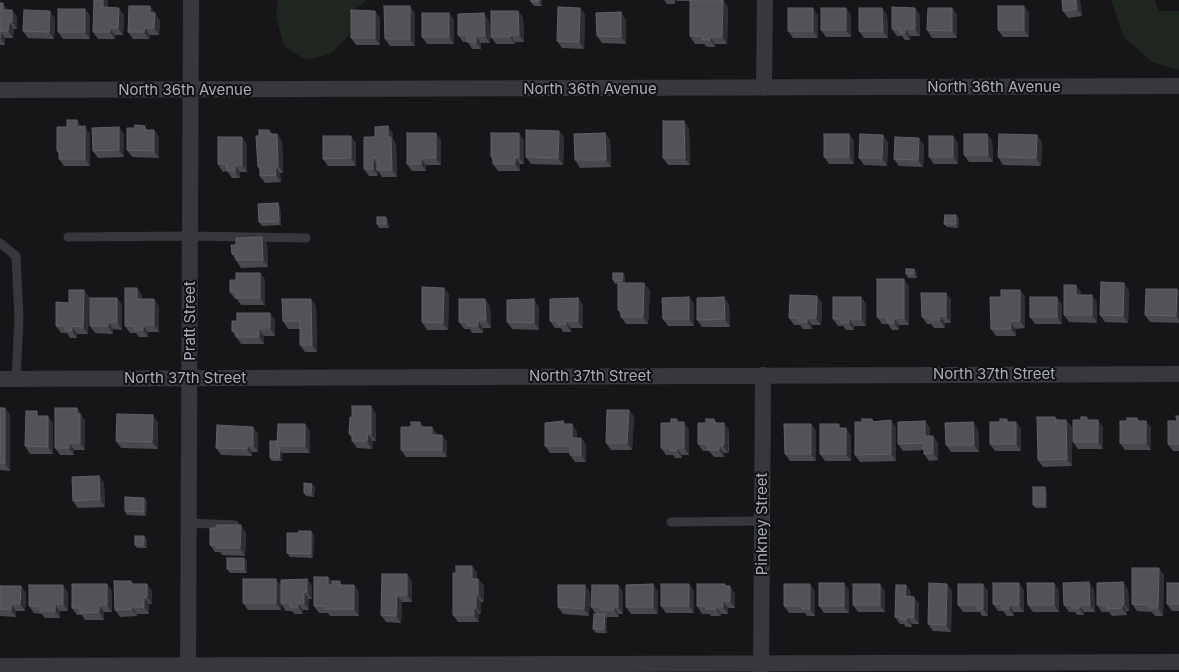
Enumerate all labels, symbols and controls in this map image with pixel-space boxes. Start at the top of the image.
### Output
street label: North 36th Avenue [927,78,1061,96]
street label: North 36th Avenue [523,80,657,98]
street label: North 36th Avenue [118,81,252,99]
street label: Pratt Street [181,281,199,361]
street label: North 37th Street [933,365,1055,383]
street label: North 37th Street [529,367,651,385]
street label: North 37th Street [124,369,246,387]
street label: Pinkney Street [753,473,771,575]

